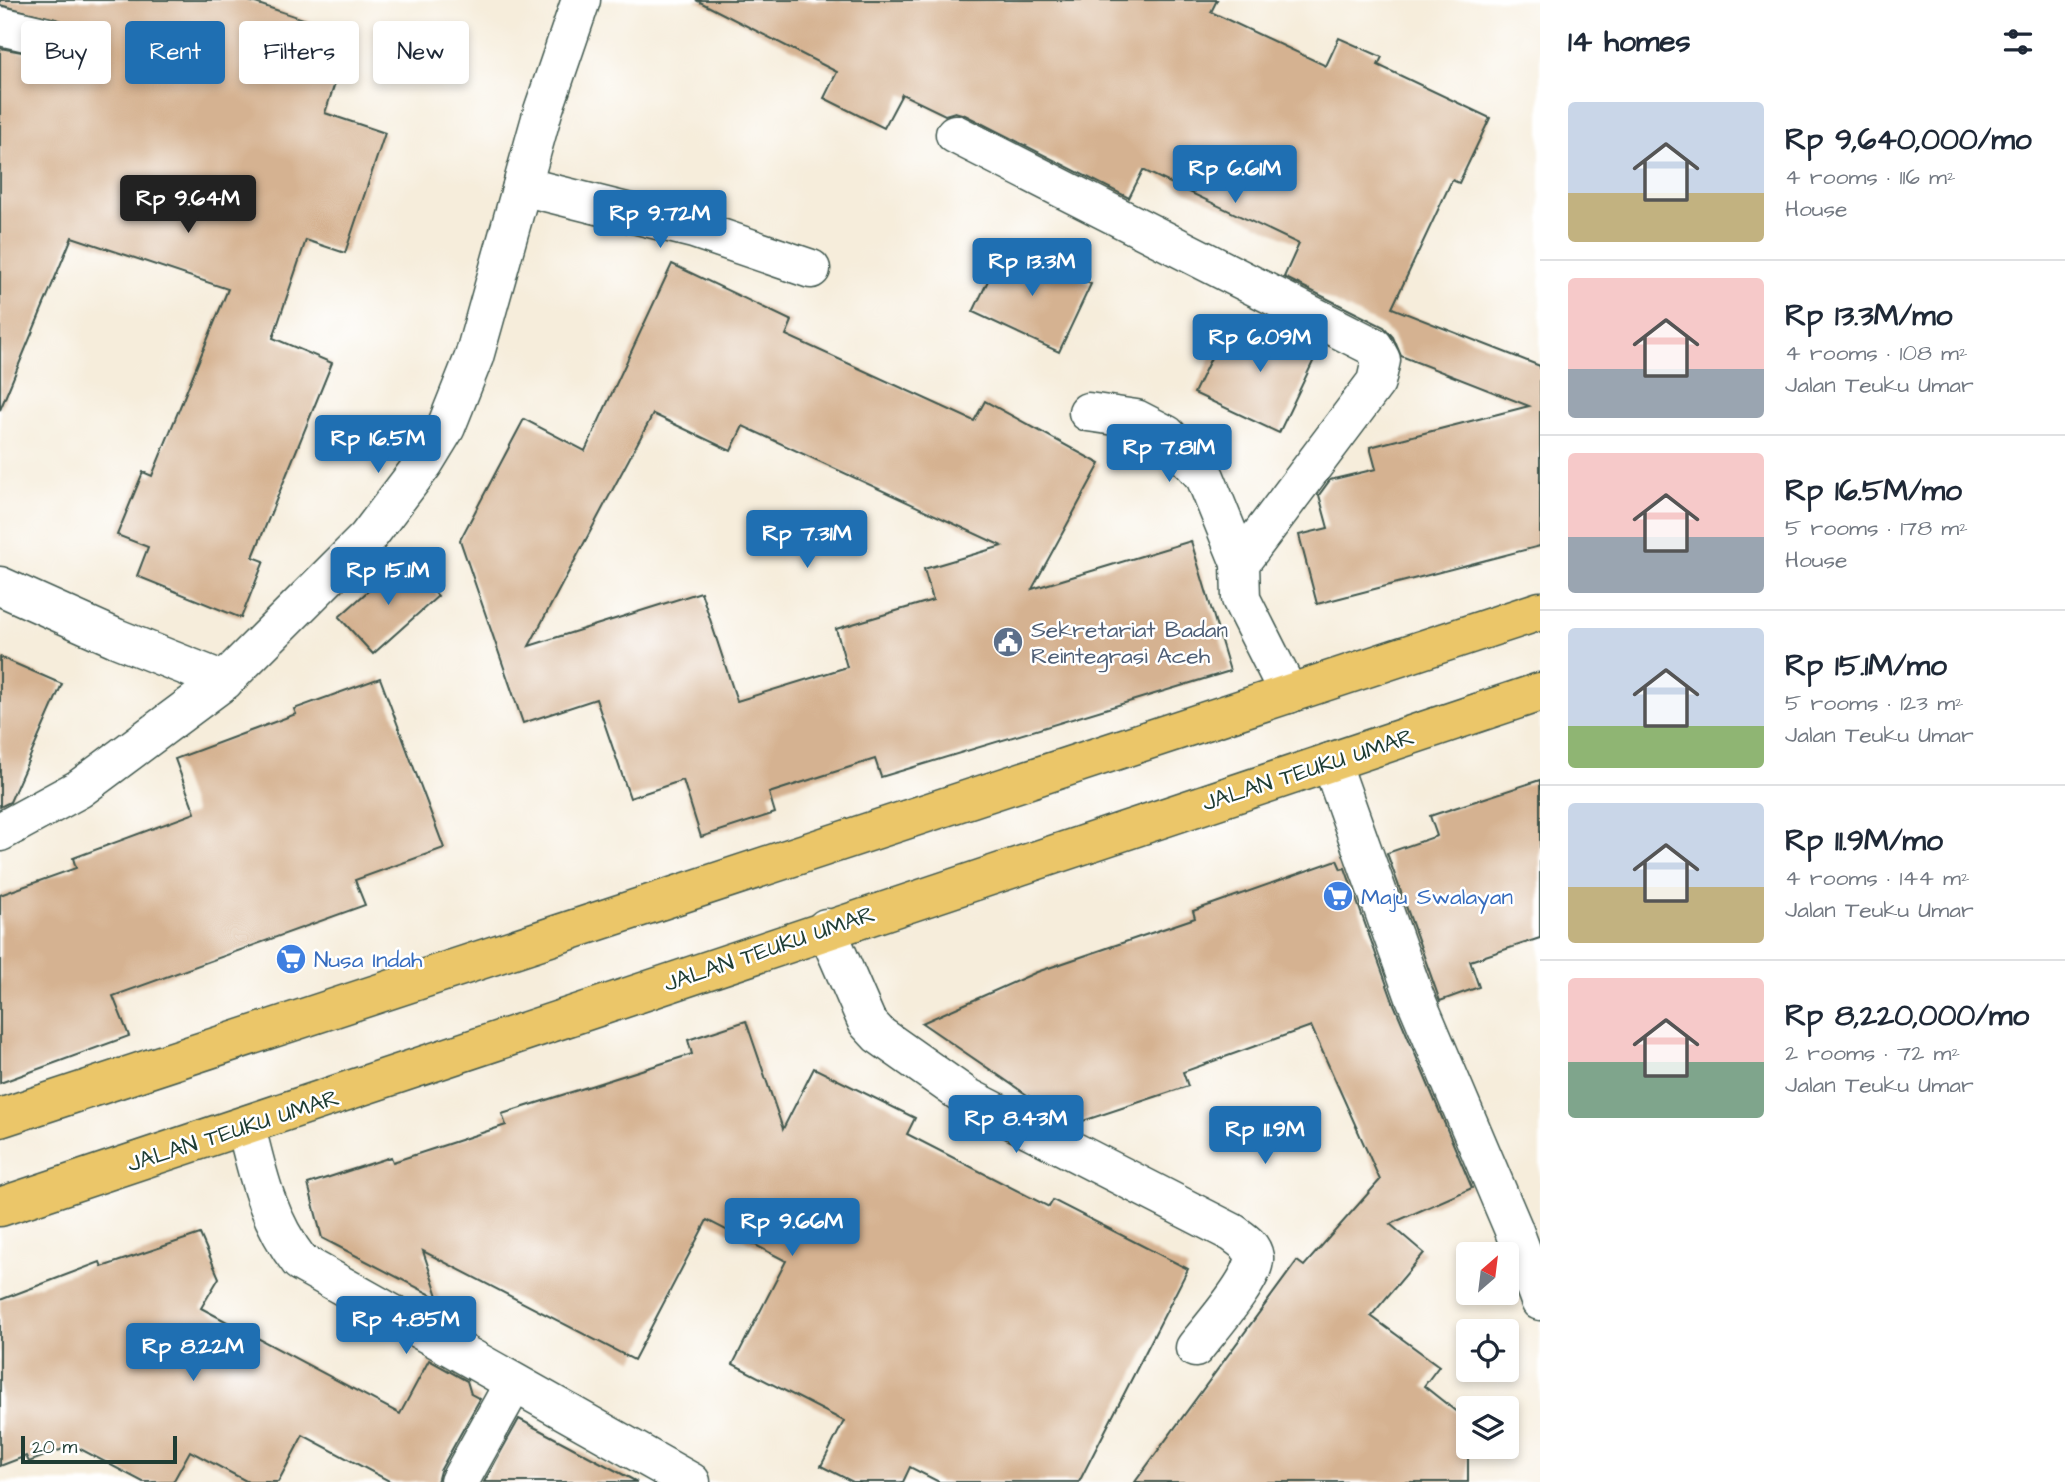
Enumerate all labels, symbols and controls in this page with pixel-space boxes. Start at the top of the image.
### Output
chip: Buy [21,21,111,84]
chip: Rent [125,21,225,84]
chip: Filters [239,21,359,84]
chip: New [373,21,469,84]
text: 14 homes [1568,21,1691,63]
icon: filters [1999,23,2037,61]
text: Rp 9,640,000/mo [1785,119,2032,161]
icon: home [1624,130,1708,214]
pin: Rp 6.61M [1163,146,1307,205]
text: Rp 6.61M [1189,152,1281,184]
text: 4 rooms · 116 m² [1785,161,1956,193]
pin: Rp 9.64M [116,176,260,235]
text: Rp 9.64M [136,182,240,214]
pin: Rp 9.72M [588,190,732,250]
text: House [1785,193,1848,225]
text: Rp 9.72M [609,197,711,229]
pin: Rp 13.3M [960,238,1104,298]
text: Rp 13.3M [988,245,1076,277]
text: Rp 13.3M/mo [1785,295,1952,337]
icon: home [1624,306,1708,390]
pin: Rp 6.09M [1188,314,1332,374]
text: Rp 6.09M [1209,321,1311,353]
text: 4 rooms · 108 m² [1785,337,1968,369]
text: Jalan Teuku Umar [1785,369,1974,401]
pin: Rp 16.5M [306,416,450,475]
text: Rp 16.5M [331,422,425,454]
pin: Rp 7.81M [1097,424,1241,484]
text: Rp 7.81M [1123,431,1215,463]
text: Rp 16.5M/mo [1785,470,1962,512]
icon: home [1624,481,1708,565]
pin: Rp 7.31M [735,510,879,570]
text: 5 rooms · 178 m² [1785,512,1968,544]
text: Rp 7.31M [762,517,852,549]
text: House [1785,544,1848,576]
pin: Rp 15.1M [316,548,460,607]
text: Rp 15.1M [347,554,429,586]
place label: Sekretariat Badan Reintegrasi Aceh [1031,614,1228,673]
public building icon: Sekretariat Badan Reintegrasi Aceh [991,625,1025,659]
text: Rp 15.1M/mo [1785,645,1947,687]
icon: home [1624,656,1708,740]
text: 5 rooms · 123 m² [1785,687,1964,719]
text: Jalan Teuku Umar [1785,719,1974,751]
street label: JALAN TEUKU UMAR [1198,721,1418,819]
text: Rp 11.9M/mo [1785,820,1943,862]
icon: home [1624,831,1708,915]
text: 4 rooms · 144 m² [1785,862,1970,894]
supermarket icon: Maju Swalayan [1321,879,1355,913]
place label: Maju Swalayan [1361,881,1513,914]
text: Jalan Teuku Umar [1785,894,1974,926]
street label: JALAN TEUKU UMAR [660,898,879,1000]
supermarket icon: Nusa Indah [274,942,308,976]
place label: Nusa Indah [314,944,423,976]
text: Rp 8,220,000/mo [1785,995,2029,1037]
icon: home [1624,1006,1708,1090]
text: 2 rooms · 72 m² [1785,1037,1960,1069]
text: Jalan Teuku Umar [1785,1069,1974,1101]
street label: JALAN TEUKU UMAR [123,1082,343,1180]
pin: Rp 8.43M [944,1096,1088,1155]
text: Rp 8.43M [965,1102,1067,1134]
pin: Rp 11.9M [1193,1106,1337,1166]
text: Rp 11.9M [1225,1113,1305,1145]
pin: Rp 9.66M [720,1198,864,1258]
text: Rp 9.66M [741,1205,843,1237]
north arrow [1456,1242,1519,1306]
map controls [1456,1242,1519,1459]
pin: Rp 4.85M [334,1296,478,1356]
text: Rp 4.85M [352,1303,460,1335]
button: locate [1456,1319,1519,1382]
pin: Rp 8.22M [121,1324,265,1383]
text: Rp 8.22M [142,1330,244,1362]
button: layers [1456,1396,1519,1459]
scale bar [21,1433,177,1465]
text: 20 m [32,1434,77,1461]

